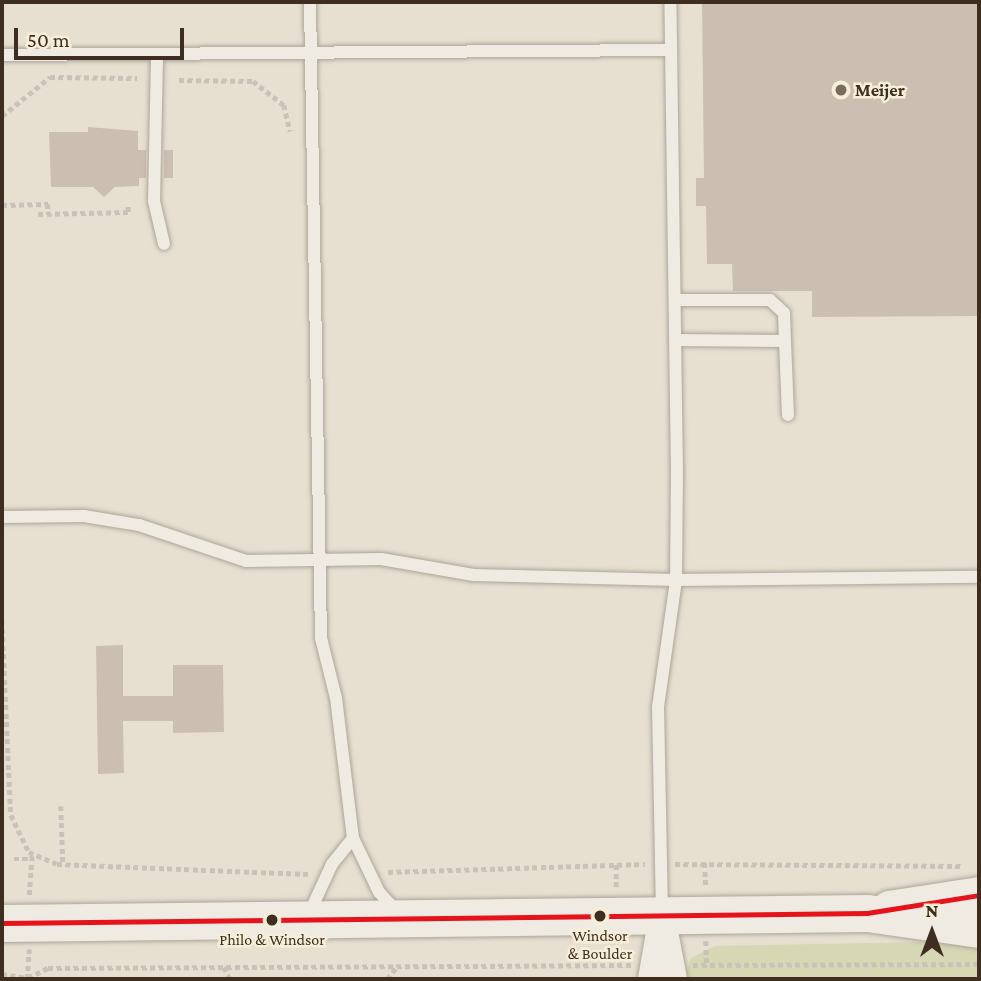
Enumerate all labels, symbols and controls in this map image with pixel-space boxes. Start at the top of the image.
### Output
scale bar [18,14,187,58]
text: 50 m [27,28,70,52]
place label: Meijer [855,79,905,101]
marker: Meijer [833,82,849,98]
north arrow [897,897,967,967]
text: N [926,900,938,921]
marker: Windsor & Boulder [593,909,607,923]
marker: Philo & Windsor [265,913,279,927]
place label: Windsor & Boulder [568,926,632,964]
place label: Philo & Windsor [219,930,325,950]

